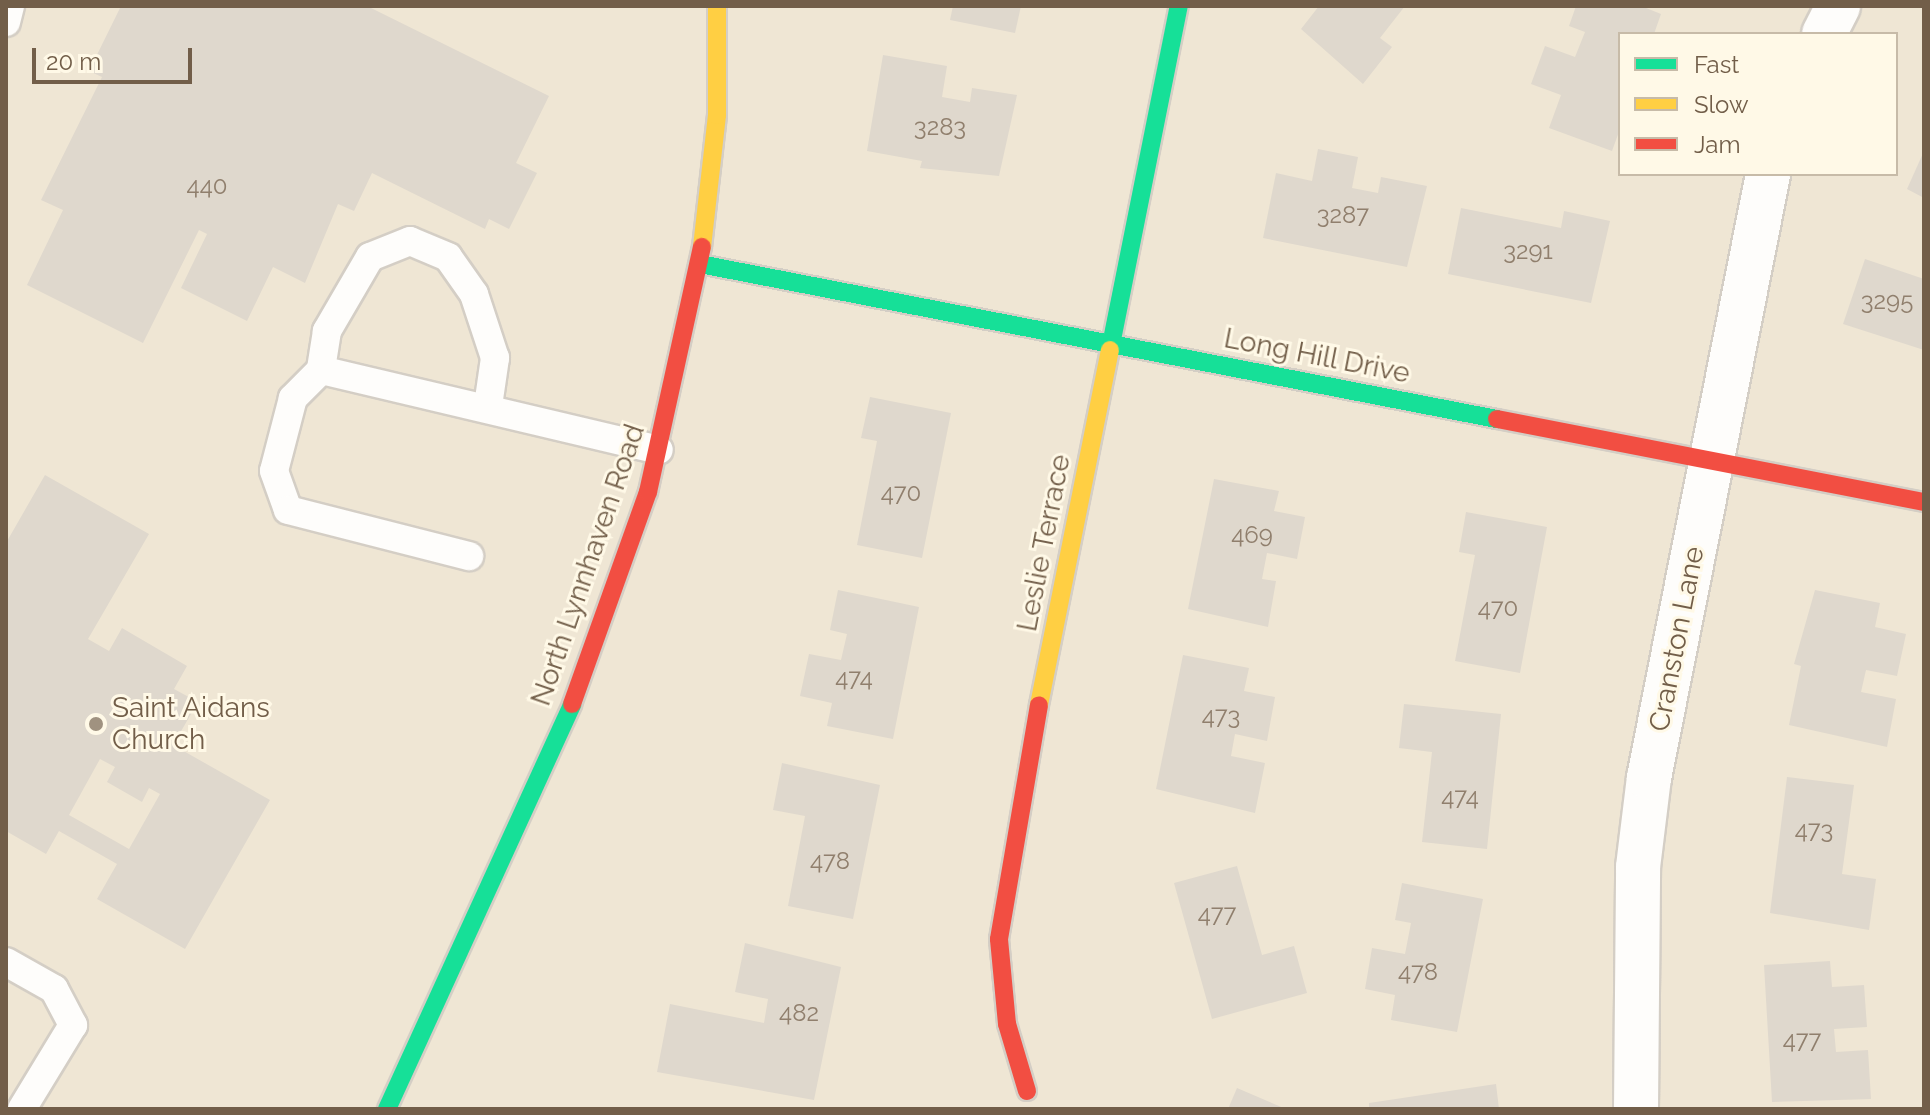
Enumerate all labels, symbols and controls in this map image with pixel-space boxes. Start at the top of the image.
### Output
scale bar [36,32,196,82]
legend [1618,32,1898,176]
text: 20 m [46,47,101,76]
text: Fast [1694,50,1739,79]
text: Slow [1694,90,1748,119]
house number: 3283 [914,113,966,141]
text: Jam [1694,130,1740,159]
house number: 440 [187,172,227,200]
house number: 3287 [1317,201,1369,229]
house number: 3291 [1503,237,1553,265]
house number: 3295 [1861,287,1913,315]
street label: Long Hill Drive [1221,321,1413,391]
street label: North Lynnhaven Road [524,420,652,710]
street label: Leslie Terrace [1010,451,1078,635]
house number: 470 [881,479,921,507]
house number: 469 [1231,521,1273,549]
street label: Cranston Lane [1643,544,1711,734]
house number: 470 [1478,594,1518,622]
house number: 474 [835,664,873,692]
place label: Saint Aidans Church [112,691,271,757]
house number: 473 [1202,702,1240,730]
marker: Saint Aidans Church [87,715,105,733]
house number: 474 [1441,783,1479,811]
house number: 473 [1795,816,1833,844]
house number: 478 [810,847,850,875]
house number: 477 [1198,900,1236,928]
house number: 478 [1398,958,1438,986]
house number: 482 [779,999,819,1027]
house number: 477 [1783,1026,1821,1054]

